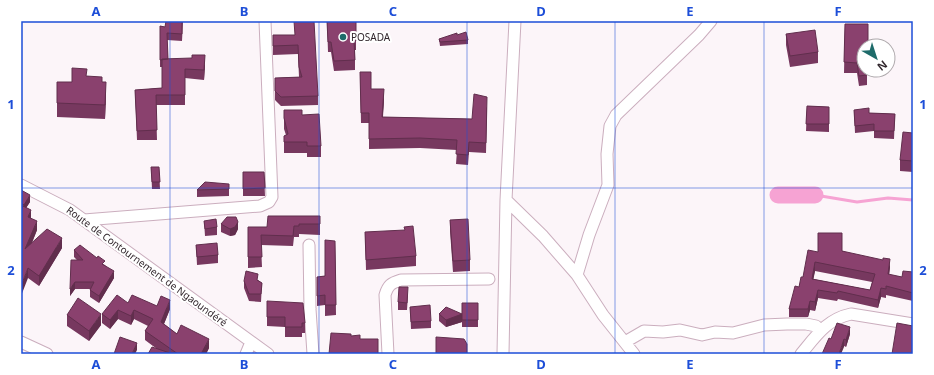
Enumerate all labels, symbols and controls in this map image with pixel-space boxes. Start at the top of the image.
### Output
text: A [92,2,101,20]
text: B [240,2,248,20]
text: C [389,2,397,20]
text: D [536,2,546,20]
text: E [686,2,694,20]
text: F [834,2,842,20]
place label: POSADA [351,30,391,44]
marker: POSADA [338,32,348,42]
north arrow [856,38,896,78]
text: N [874,58,891,75]
text: 1 [7,95,15,113]
text: 1 [919,95,927,113]
street label: Route de Contournement de Ngaoundéré [64,203,231,329]
text: 2 [7,261,15,279]
text: 2 [919,261,927,279]
text: A [92,355,101,373]
text: B [240,355,248,373]
text: C [389,355,397,373]
text: D [536,355,546,373]
text: E [686,355,694,373]
text: F [834,355,842,373]

